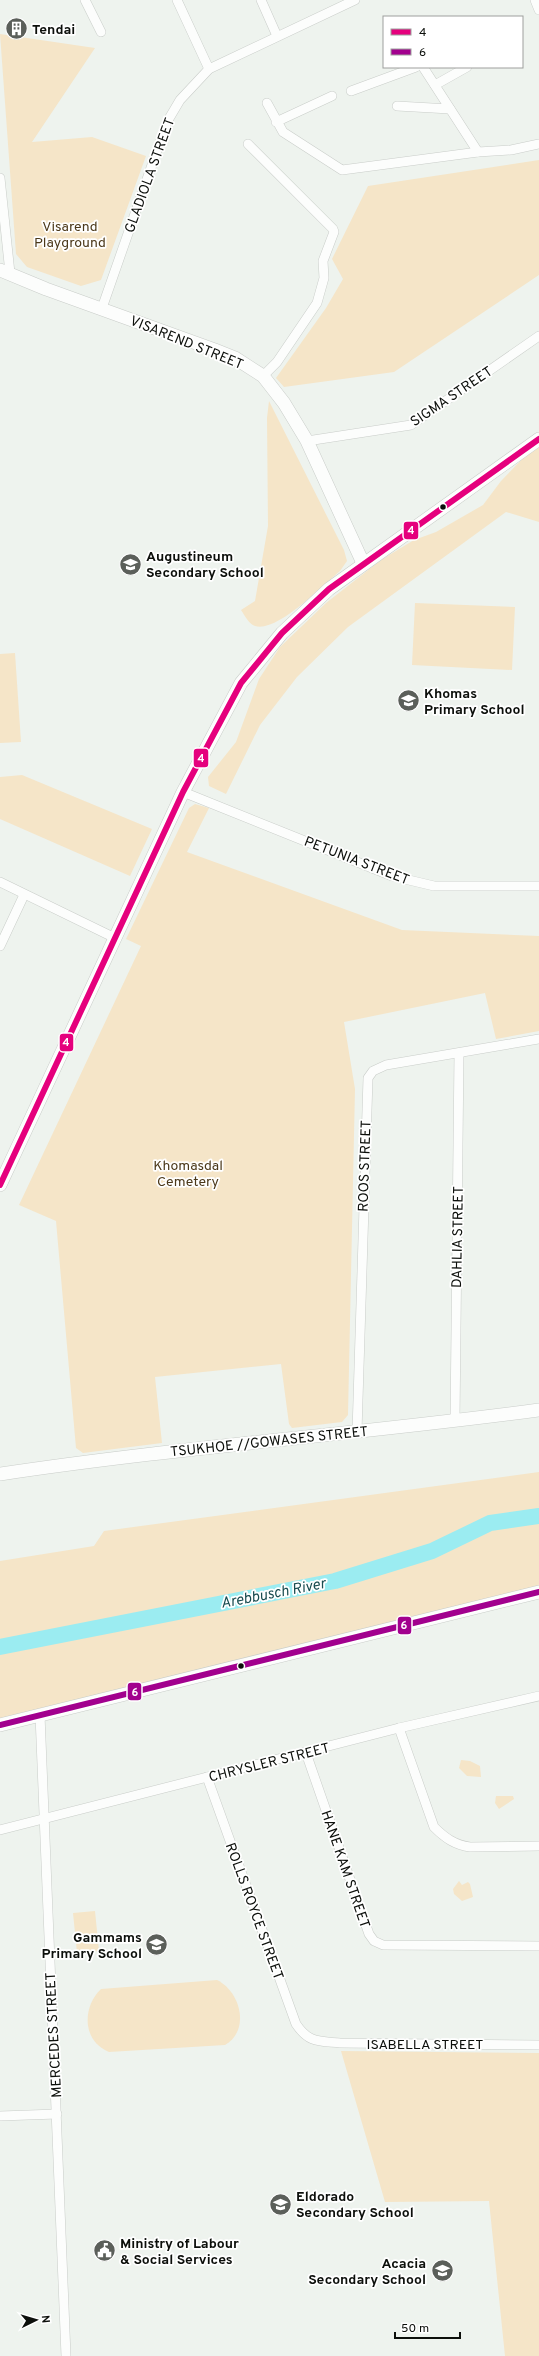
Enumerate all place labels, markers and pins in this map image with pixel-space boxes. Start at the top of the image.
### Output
building icon: Tendai [4,16,30,42]
place label: Tendai [32,22,75,39]
unlabelled marker [438,502,448,512]
place label: Augustineum Secondary School [146,549,264,582]
school or university icon: Augustineum Secondary School [118,551,144,577]
place label: Khomas Primary School [424,686,525,719]
school or university icon: Khomas Primary School [396,688,422,714]
unlabelled marker [236,1661,246,1671]
place label: Gammams Primary School [41,1930,142,1963]
school or university icon: Gammams Primary School [144,1932,170,1958]
place label: Eldorado Secondary School [296,2189,414,2222]
school or university icon: Eldorado Secondary School [267,2191,293,2217]
place label: Ministry of Labour & Social Services [120,2236,239,2269]
public building icon: Ministry of Labour & Social Services [91,2238,117,2264]
place label: Acacia Secondary School [308,2256,426,2289]
school or university icon: Acacia Secondary School [429,2258,455,2284]

